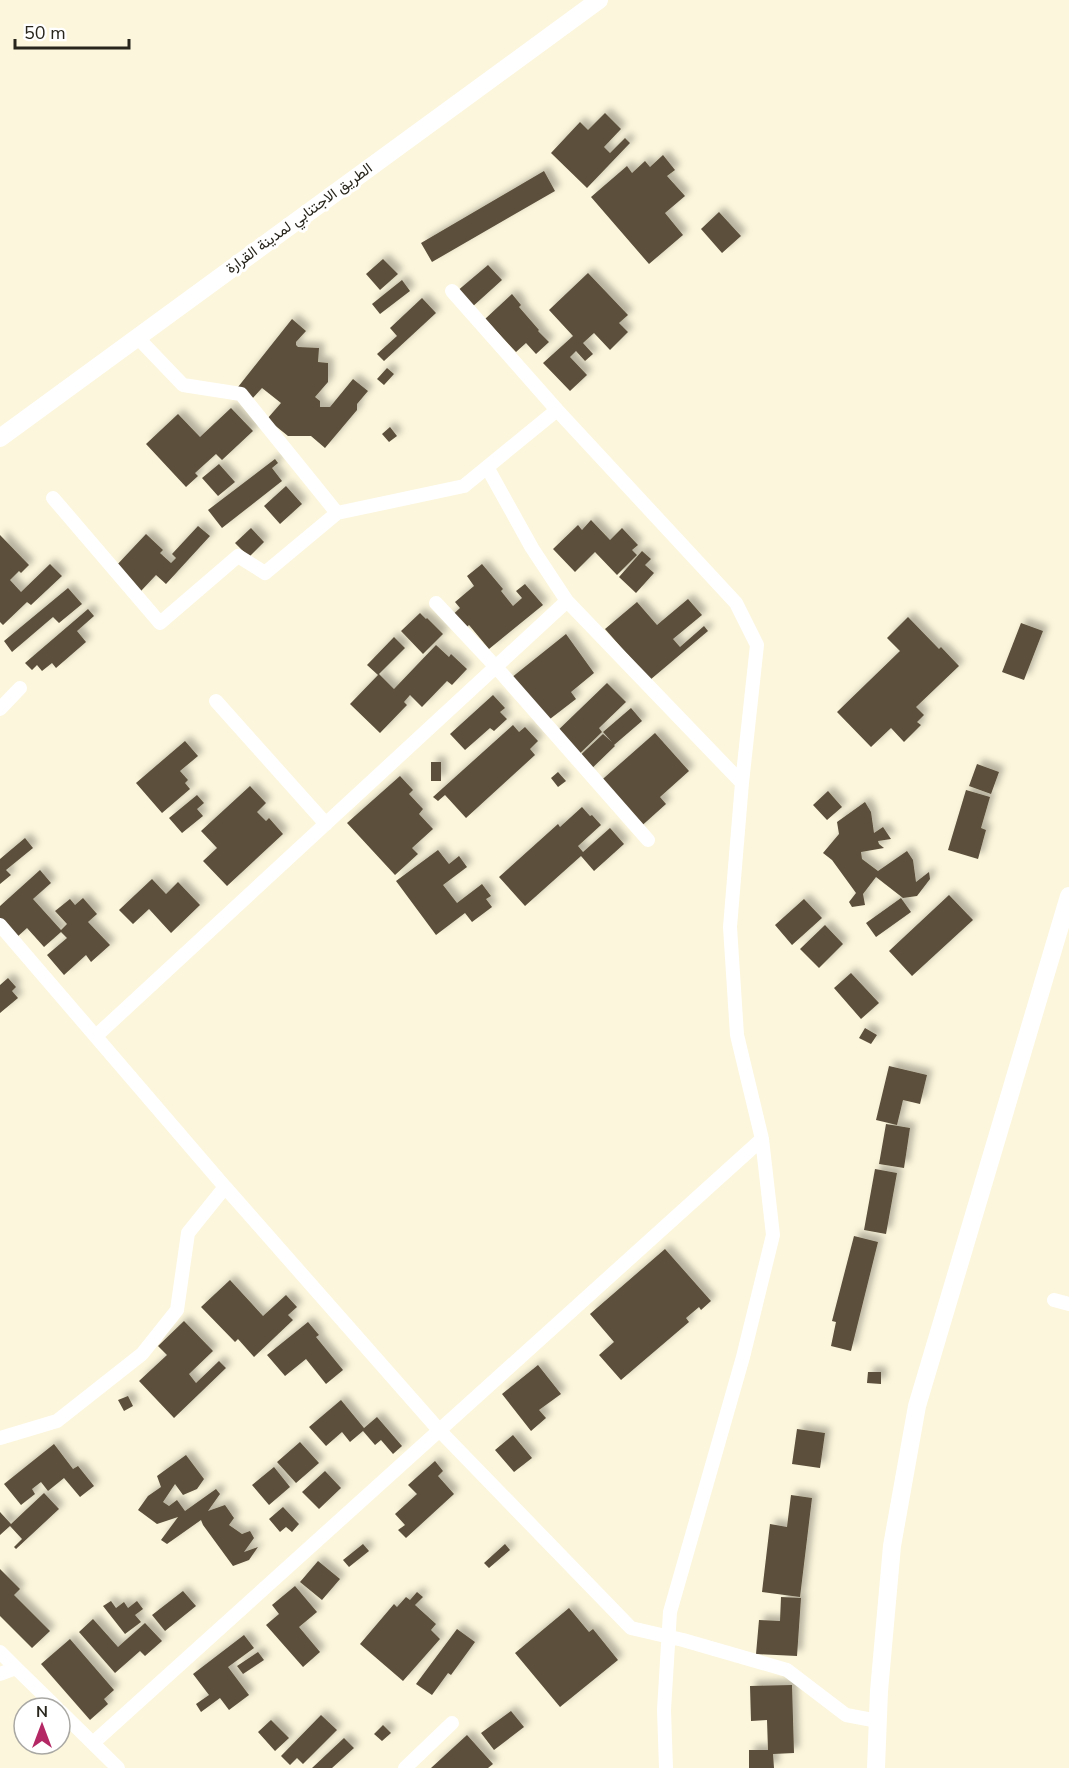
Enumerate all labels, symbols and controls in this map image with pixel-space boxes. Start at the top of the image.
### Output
scale bar [15,12,129,50]
text: 50 m [24,21,66,45]
street label: الطريق الاجتنابي لمدينة القرارة [222,158,378,280]
north arrow [12,1696,72,1756]
text: N [36,1701,48,1723]

